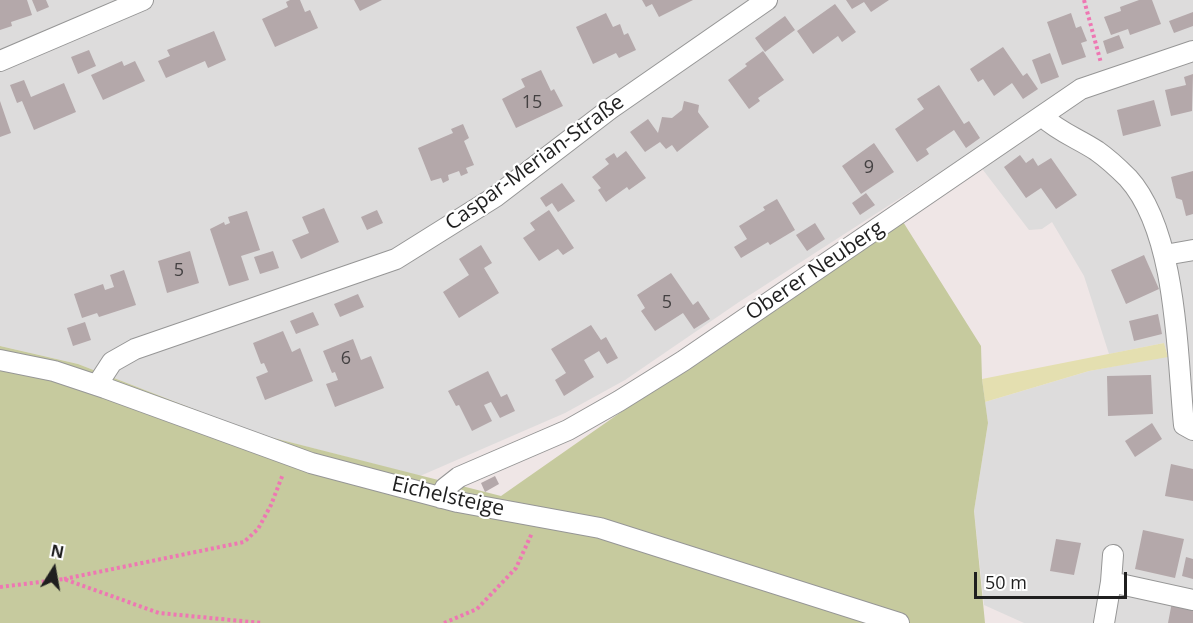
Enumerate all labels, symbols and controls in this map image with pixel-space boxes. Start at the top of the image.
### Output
street label: Caspar-Merian-Straße [441,90,629,236]
house number: 15 [522,92,542,114]
house number: 9 [864,157,874,179]
street label: Oberer Neuberg [741,216,889,326]
house number: 5 [174,260,184,282]
house number: 5 [662,292,672,314]
house number: 6 [341,348,351,370]
street label: Eichelsteige [389,472,507,522]
north arrow [24,539,84,599]
text: N [49,539,66,563]
scale bar [977,560,1130,598]
text: 50 m [985,570,1027,594]

